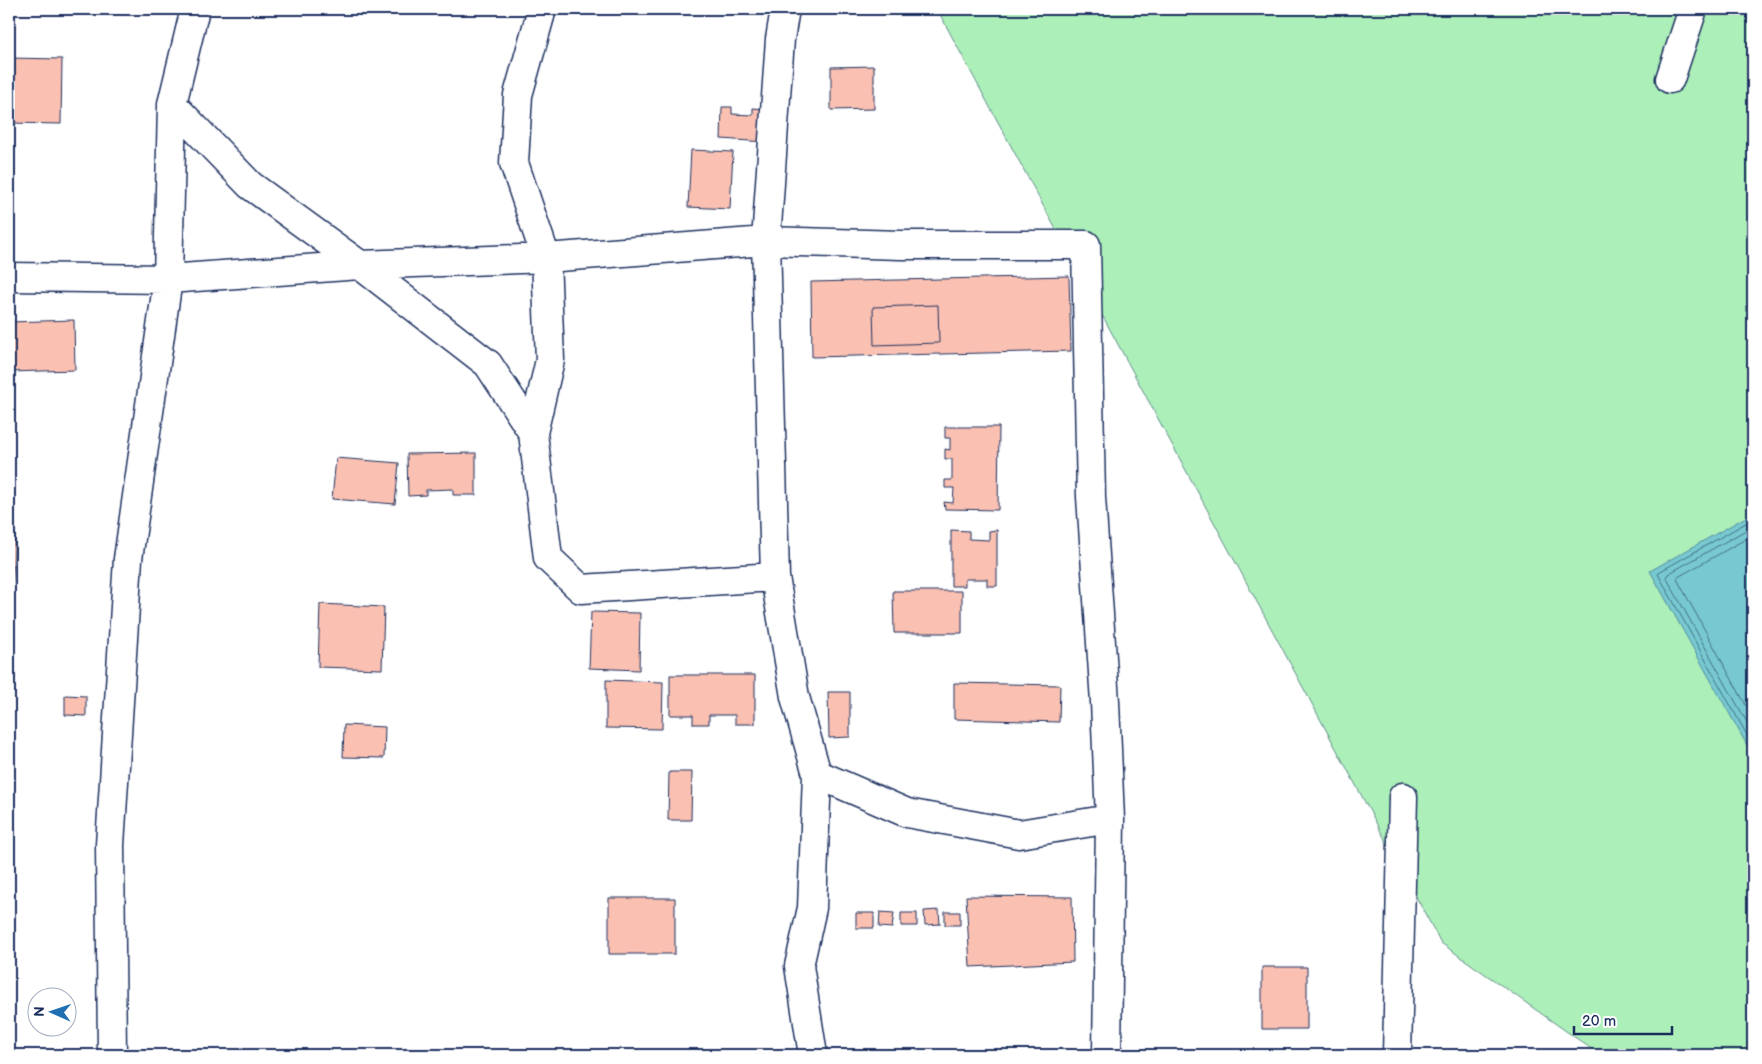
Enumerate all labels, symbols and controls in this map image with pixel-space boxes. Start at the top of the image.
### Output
north arrow [28,986,78,1036]
scale bar [1574,1004,1672,1036]
text: N [31,1006,48,1017]
text: 20 m [1582,1012,1616,1031]

